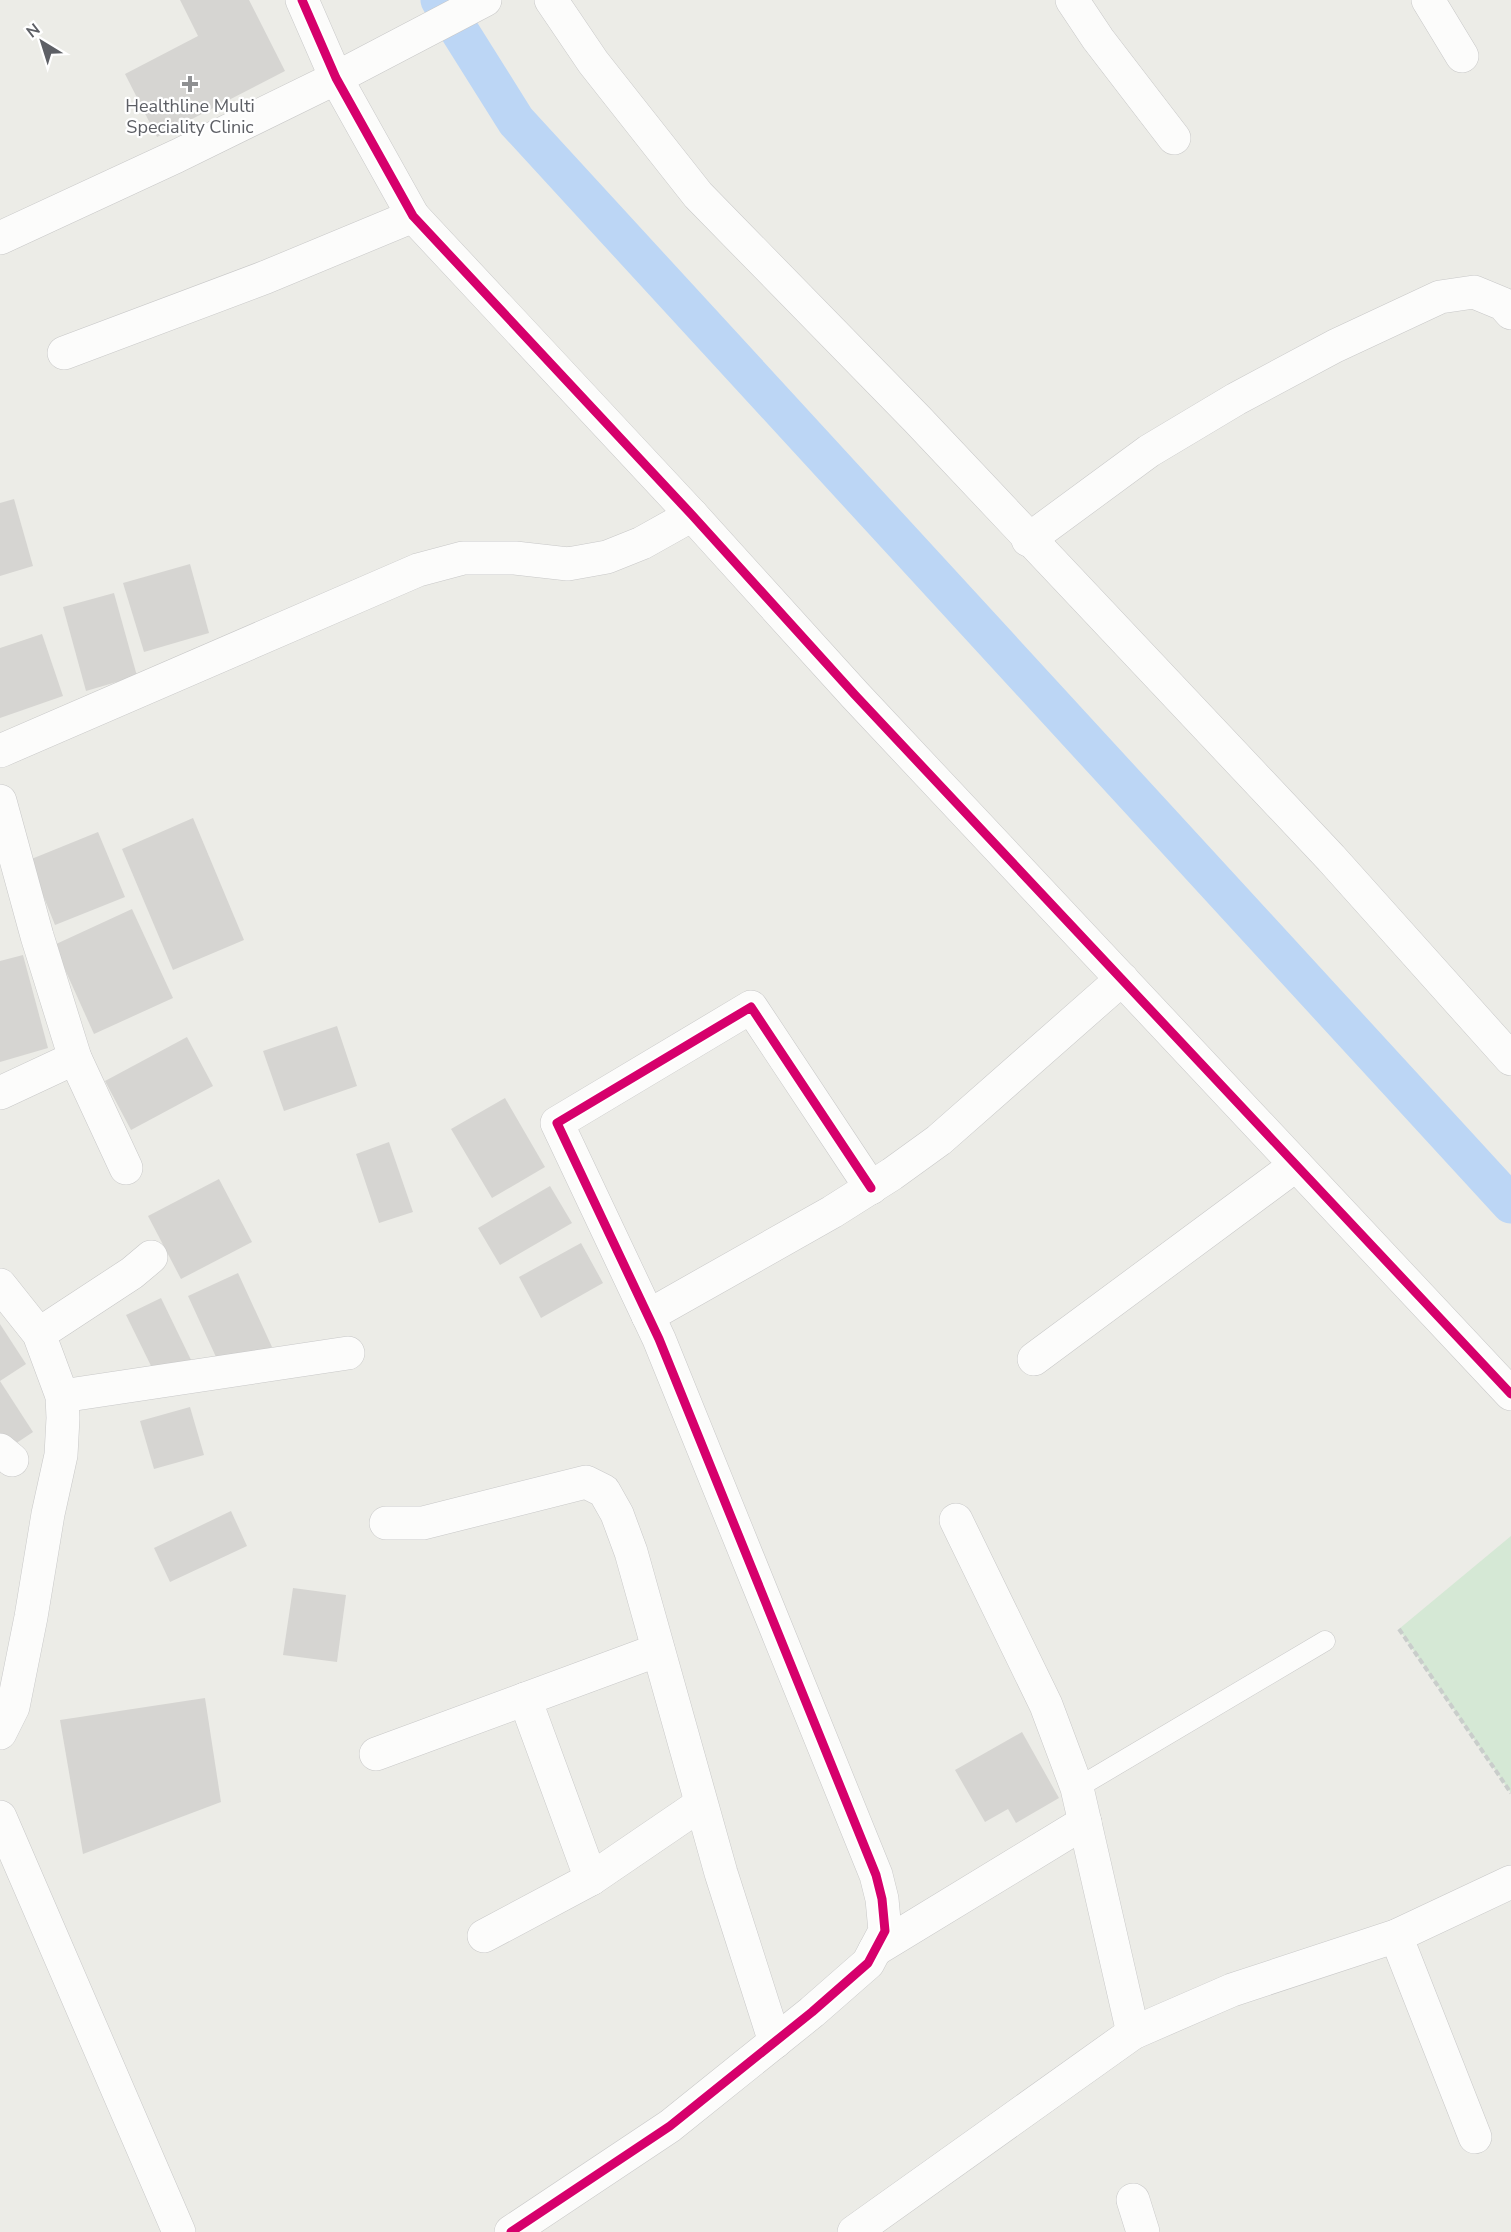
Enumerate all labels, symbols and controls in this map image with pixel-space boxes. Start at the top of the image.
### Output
north arrow [12,12,72,72]
text: N [22,19,45,43]
marker: Healthline Multi Speciality Clinic [181,75,199,93]
place label: Healthline Multi Speciality Clinic [125,94,255,139]

